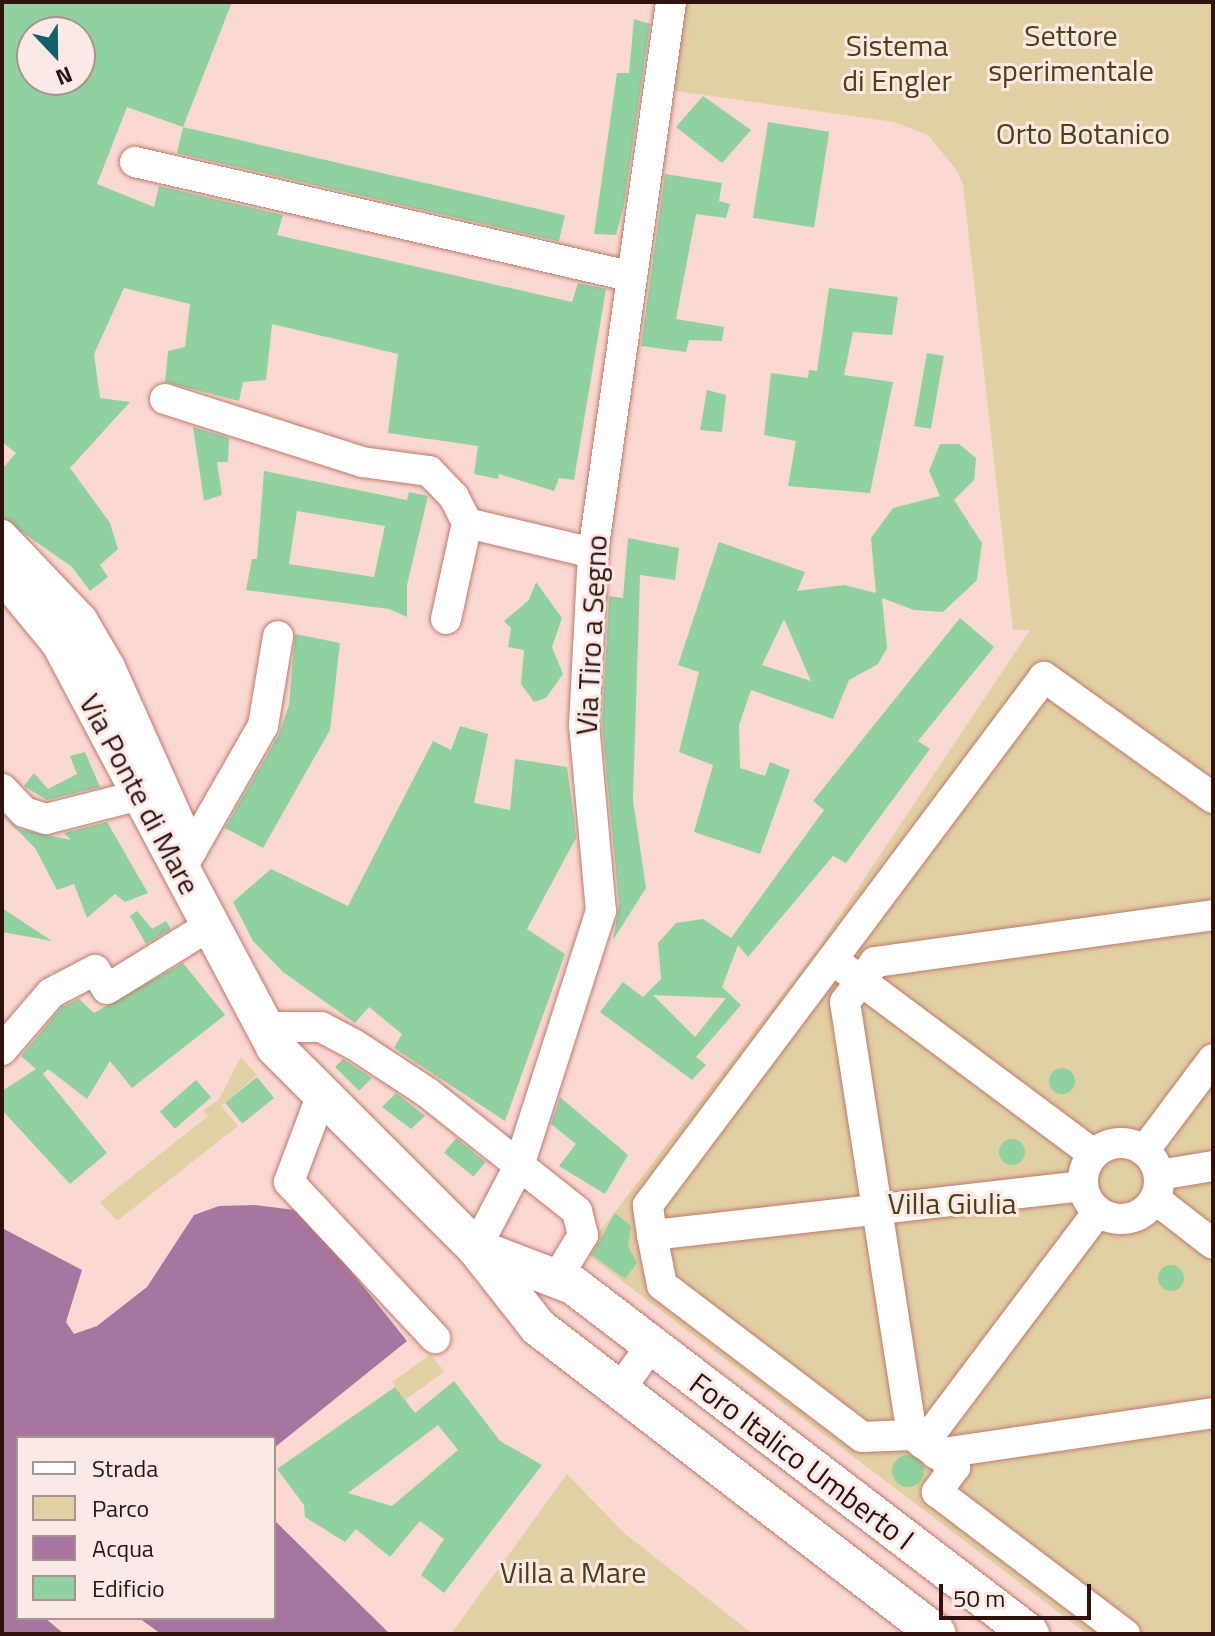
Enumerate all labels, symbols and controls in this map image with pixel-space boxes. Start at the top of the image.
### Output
north arrow [16,16,96,96]
park label: Settore sperimentale [988,17,1154,88]
park label: Sistema di Engler [842,27,952,98]
text: N [51,58,78,95]
park label: Orto Botanico [996,115,1170,151]
street label: Via Tiro a Segno [568,534,614,736]
street label: Via Ponte di Mare [72,688,208,900]
park label: Villa Giulia [887,1185,1017,1221]
street label: Foro Italico Umberto I [683,1365,921,1557]
legend [16,1436,276,1620]
text: Strada [92,1450,158,1486]
text: Parco [92,1490,149,1526]
text: Acqua [92,1530,154,1566]
park label: Villa a Mare [500,1554,646,1590]
scale bar [943,1568,1095,1618]
text: Edificio [92,1570,165,1606]
text: 50 m [953,1580,1005,1616]

